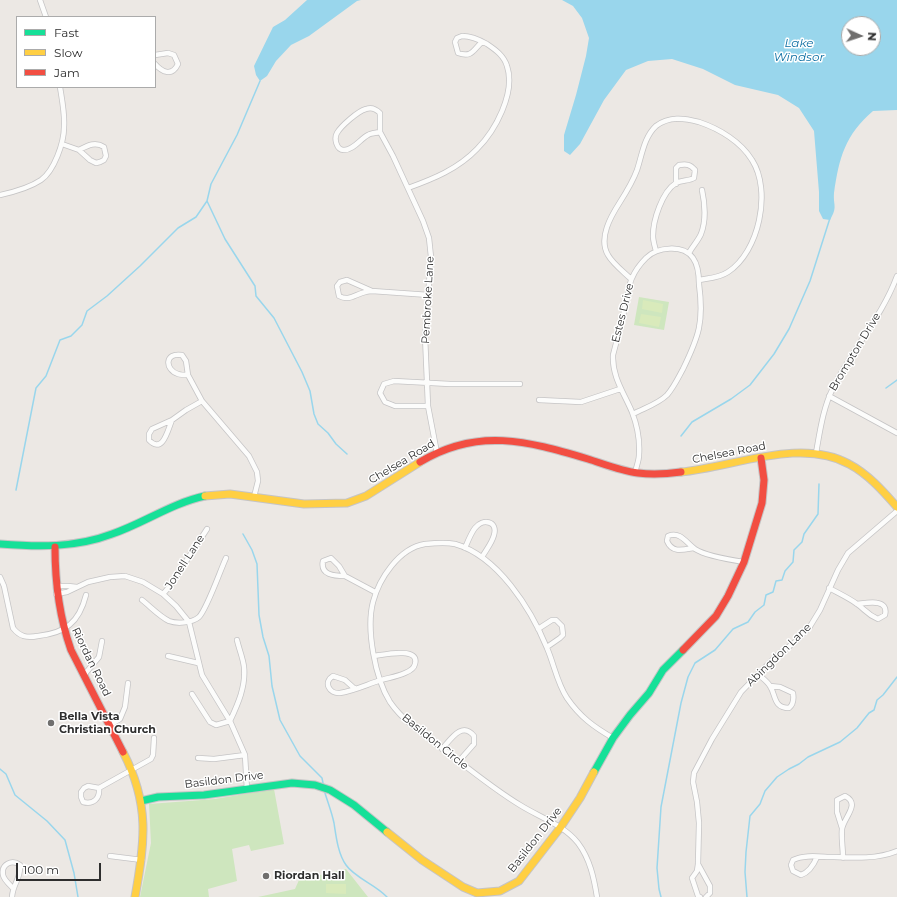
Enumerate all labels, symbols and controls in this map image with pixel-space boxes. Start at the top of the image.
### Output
legend [16,16,156,88]
north arrow [841,16,881,56]
text: Fast [54,25,79,40]
text: N [865,32,879,41]
water label: Lake Windsor [774,36,824,64]
text: Slow [54,45,83,60]
text: Jam [54,65,80,80]
street label: Pembroke Lane [419,256,437,344]
street label: Estes Drive [609,282,637,344]
street label: Brompton Drive [826,311,884,393]
street label: Chelsea Road [367,437,437,487]
street label: Chelsea Road [691,439,767,467]
street label: Jonell Lane [162,532,208,592]
street label: Abingdon Lane [744,621,814,689]
street label: Riordan Road [69,625,113,699]
place label: Bella Vista Christian Church [59,710,156,736]
street label: Basildon Circle [399,711,471,773]
marker: Bella Vista Christian Church [46,718,56,728]
street label: Basildon Drive [184,769,264,791]
street label: Basildon Drive [505,805,565,875]
scale bar [18,855,103,881]
text: 100 m [23,862,59,877]
place label: Riordan Hall [274,869,345,883]
marker: Riordan Hall [261,871,271,881]

